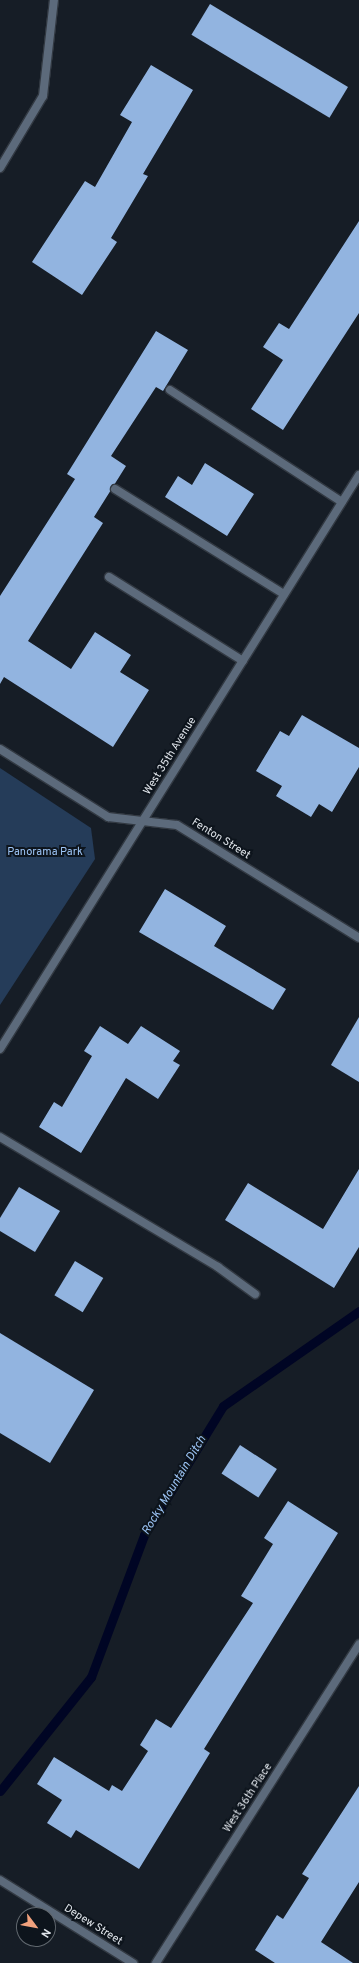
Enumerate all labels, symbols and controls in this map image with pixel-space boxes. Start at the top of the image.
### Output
street label: West 35th Avenue [141,715,199,797]
street label: Fenton Street [189,816,253,862]
park label: Panorama Park [7,845,83,859]
water label: Rocky Mountain Ditch [140,1434,210,1538]
street label: West 36th Place [221,1761,275,1835]
street label: Depew Street [61,1902,125,1948]
north arrow [16,1907,56,1947]
text: N [37,1926,53,1940]

